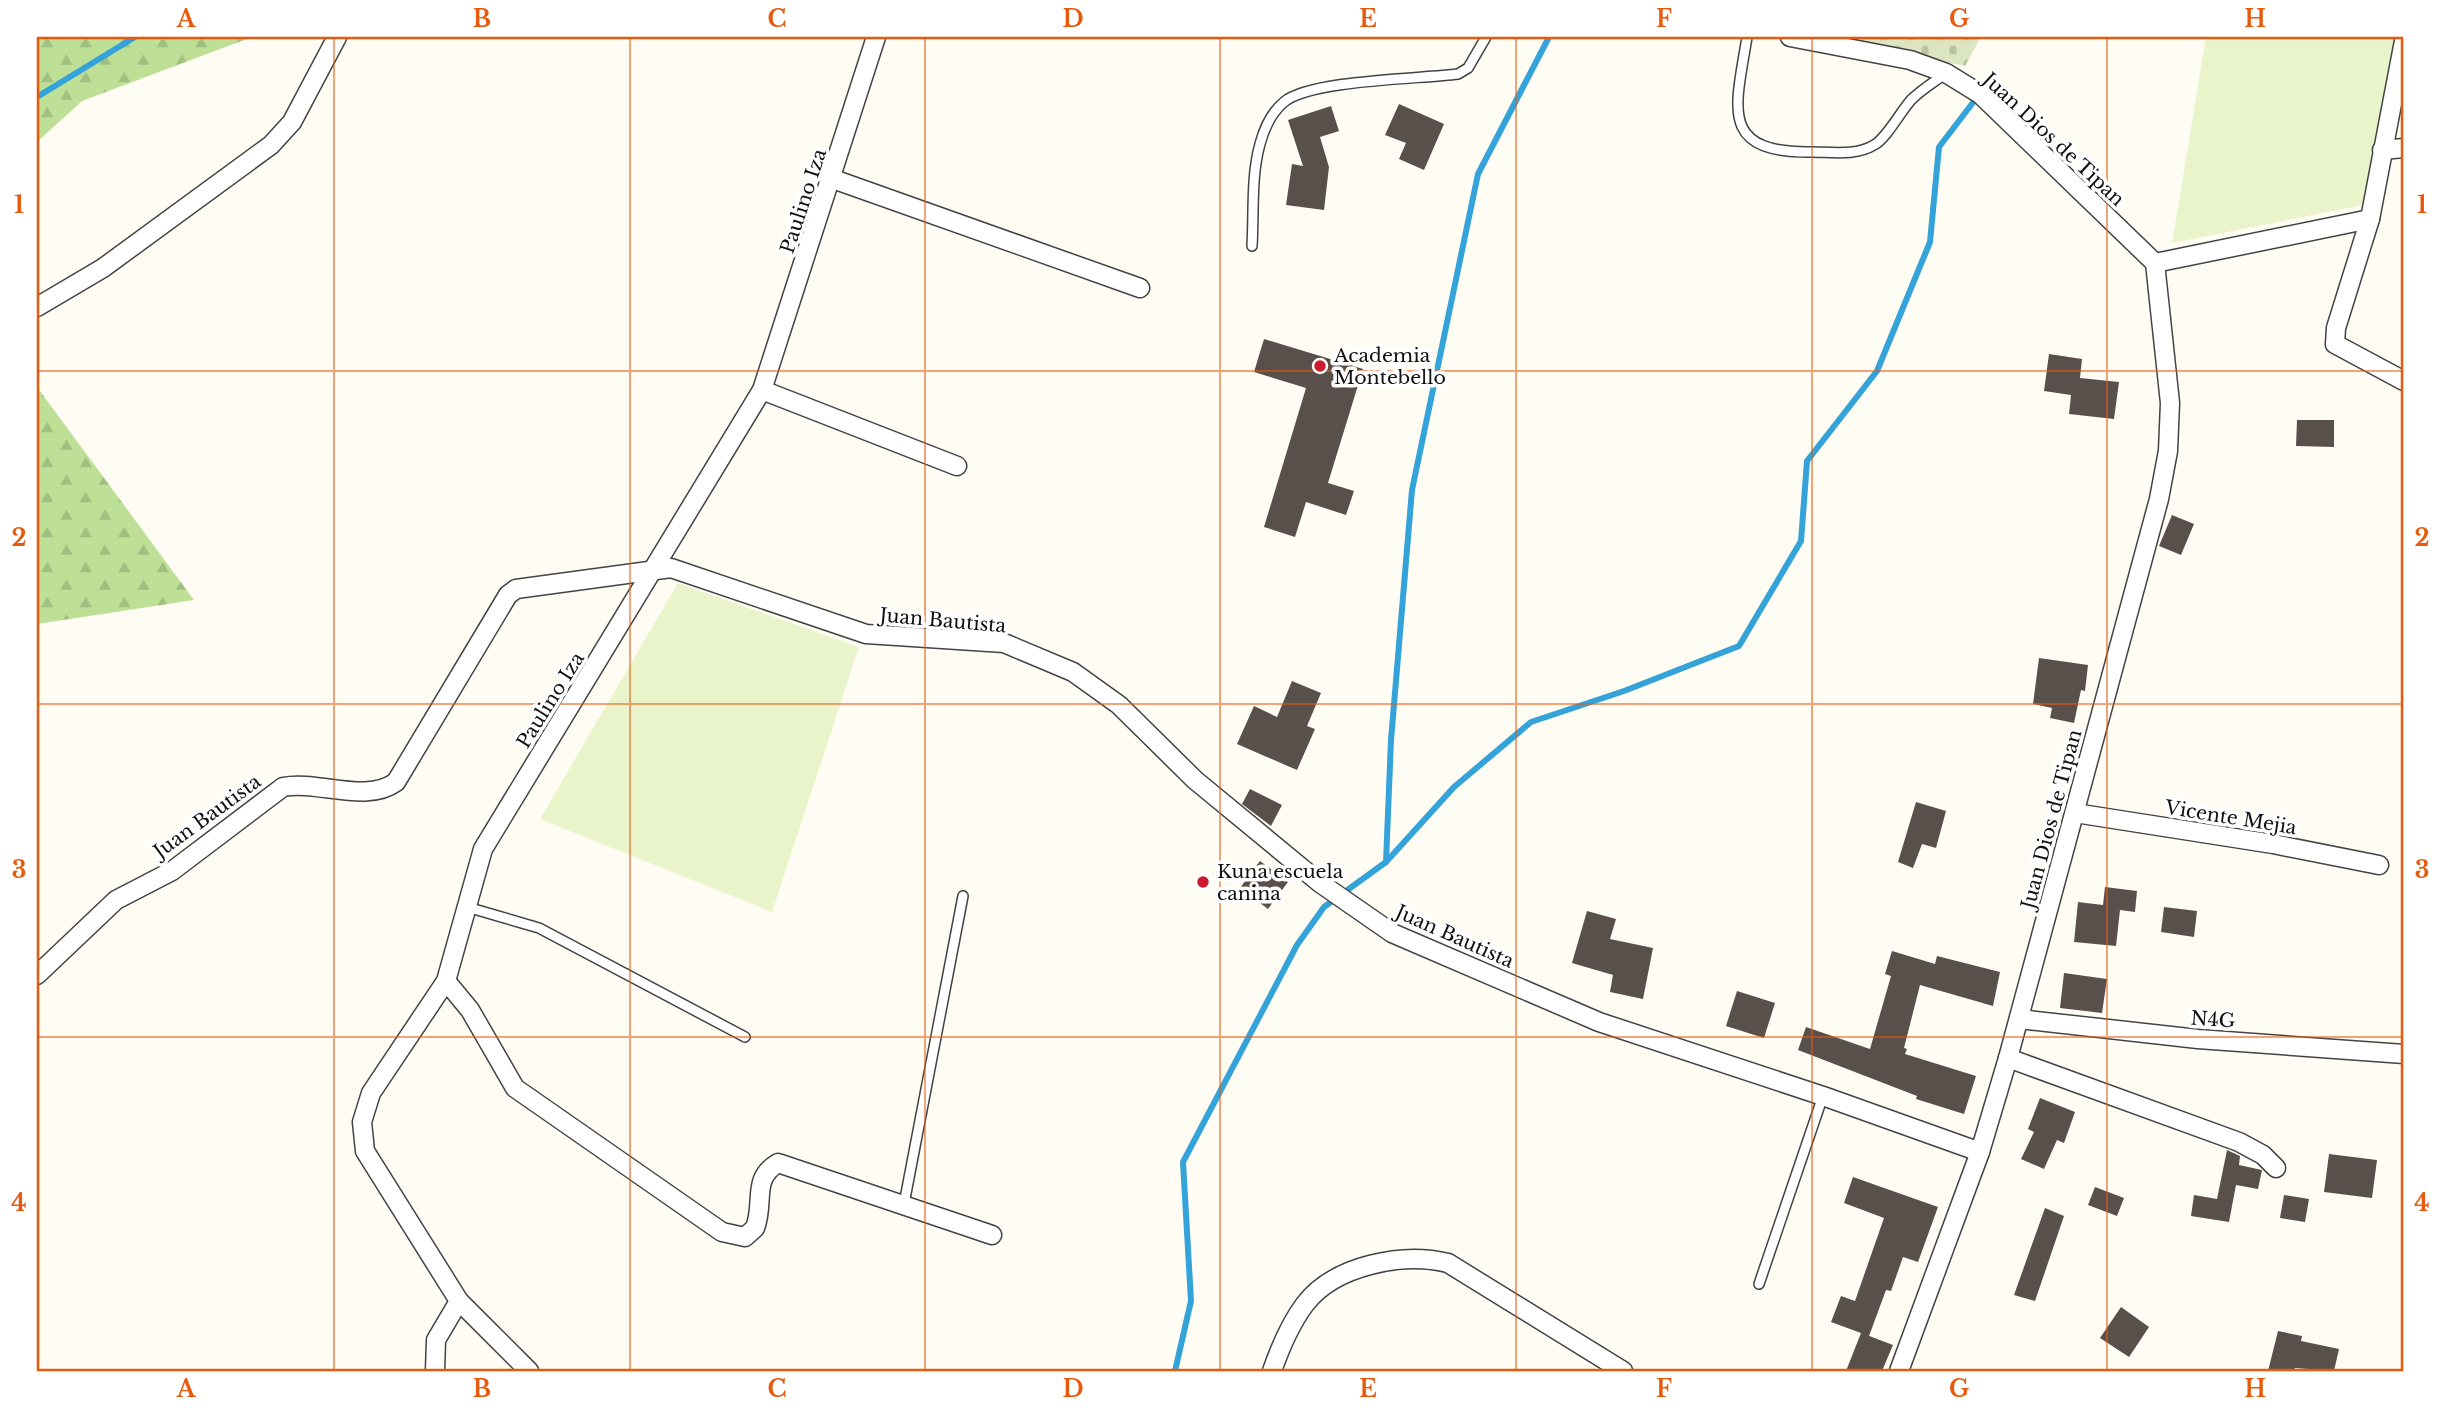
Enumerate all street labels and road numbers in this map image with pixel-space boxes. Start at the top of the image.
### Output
street label: Juan Dios de Tipan [1976,66,2129,211]
street label: Paulino Iza [776,145,831,256]
street label: Juan Bautista [876,603,1008,638]
street label: Paulino Iza [512,648,589,752]
street label: Juan Dios de Tipan [2016,727,2087,914]
street label: Juan Bautista [147,770,266,865]
street label: Vicente Mejia [2163,796,2299,839]
street label: Juan Bautista [1389,899,1518,973]
street label: N4G [2190,1006,2237,1033]

